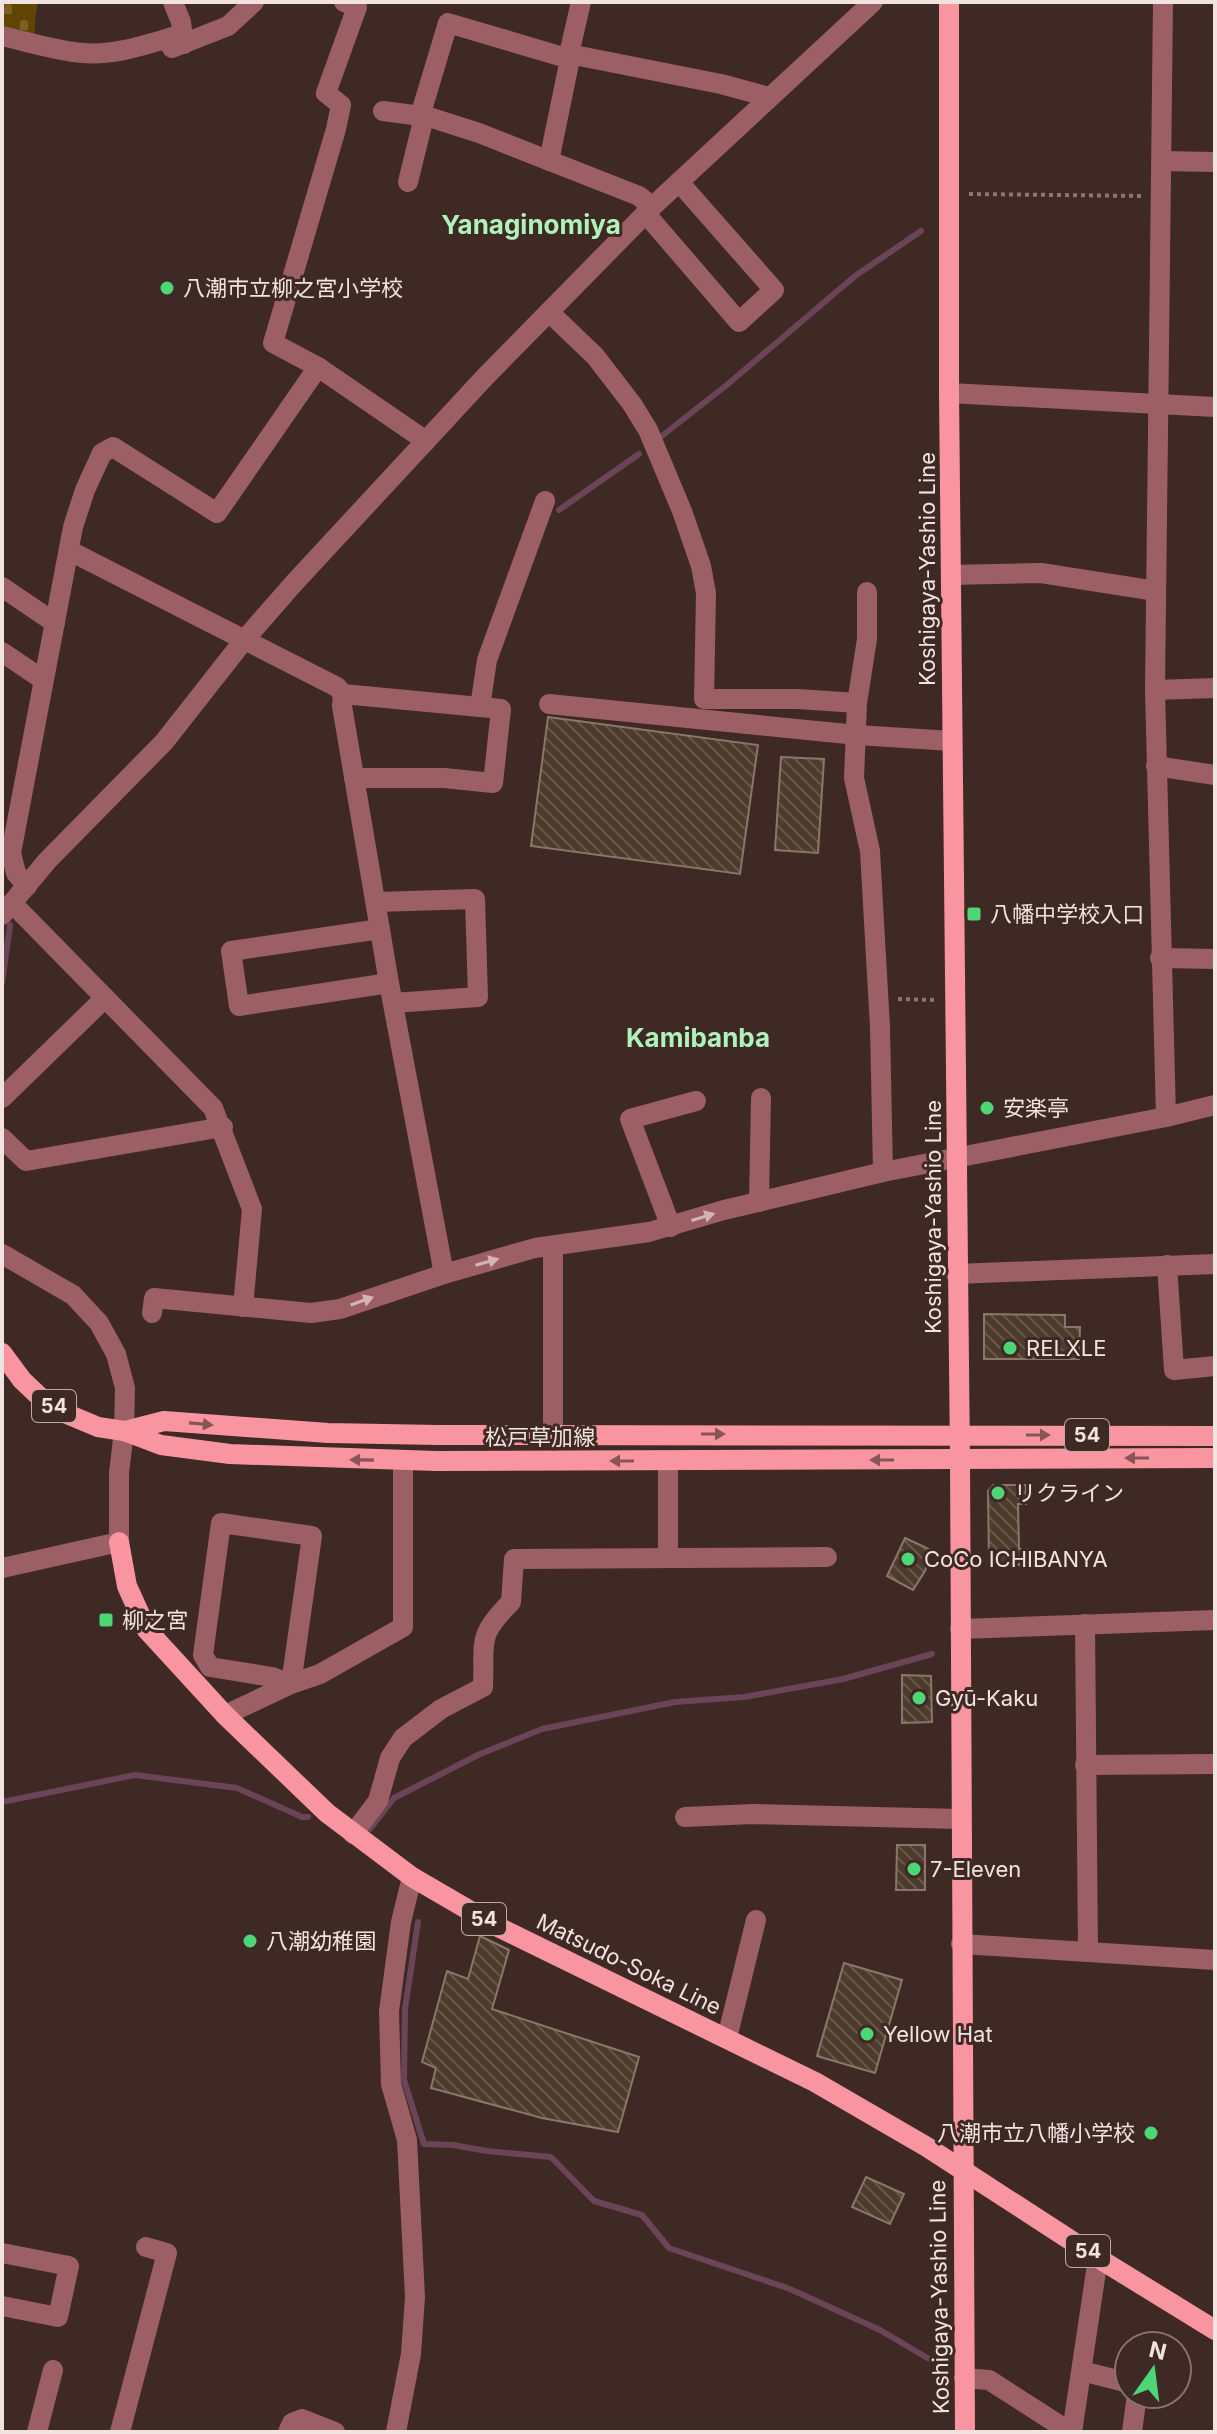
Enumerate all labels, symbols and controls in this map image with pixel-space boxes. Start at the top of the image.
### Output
district label: Yanaginomiya [441,209,621,240]
place label: 八潮市立柳之宮小学校 [183,275,403,301]
marker: 八潮市立柳之宮小学校 [158,279,176,297]
street label: Koshigaya-Yashio Line [914,452,940,686]
place label: 八幡中学校入口 [990,901,1144,927]
marker: 八幡中学校入口 [965,905,983,923]
district label: Kamibanba [626,1022,770,1053]
place label: 安楽亭 [1003,1095,1069,1121]
marker: 安楽亭 [978,1099,996,1117]
street label: Koshigaya-Yashio Line [920,1100,946,1334]
one-way arrow [691,1210,715,1223]
one-way arrow [475,1255,499,1268]
one-way arrow [350,1295,374,1307]
place label: RELXLE [1026,1335,1107,1361]
marker: RELXLE [1001,1339,1019,1357]
road number: 54 [32,1390,76,1422]
one-way arrow [189,1418,214,1431]
road number: 54 [1065,1419,1109,1451]
street label: 松戸草加線 [485,1424,595,1450]
one-way arrow [701,1428,726,1440]
one-way arrow [1026,1429,1051,1441]
one-way arrow [1124,1452,1149,1465]
one-way arrow [349,1453,374,1466]
one-way arrow [869,1454,894,1466]
one-way arrow [609,1455,634,1467]
place label: リクライン [1014,1480,1124,1506]
marker: リクライン [989,1484,1007,1502]
place label: CoCo ICHIBANYA [924,1546,1108,1572]
marker: CoCo ICHIBANYA [899,1550,917,1568]
place label: 柳之宮 [122,1607,188,1633]
marker: 柳之宮 [97,1611,115,1629]
place label: Gyū-Kaku [935,1685,1038,1711]
marker: Gyū-Kaku [910,1689,928,1707]
place label: 7-Eleven [930,1856,1021,1882]
marker: 7-Eleven [905,1860,923,1878]
road number: 54 [462,1903,506,1935]
street label: Matsudo-Soka Line [532,1908,726,2020]
place label: 八潮幼稚園 [266,1928,376,1954]
marker: 八潮幼稚園 [241,1932,259,1950]
place label: Yellow Hat [883,2021,993,2047]
marker: Yellow Hat [858,2025,876,2043]
place label: 八潮市立八幡小学校 [937,2120,1135,2146]
marker: 八潮市立八幡小学校 [1142,2124,1160,2142]
street label: Koshigaya-Yashio Line [924,2180,954,2414]
road number: 54 [1066,2235,1110,2267]
north arrow [1113,2330,1193,2410]
text: N [1147,2336,1169,2365]

